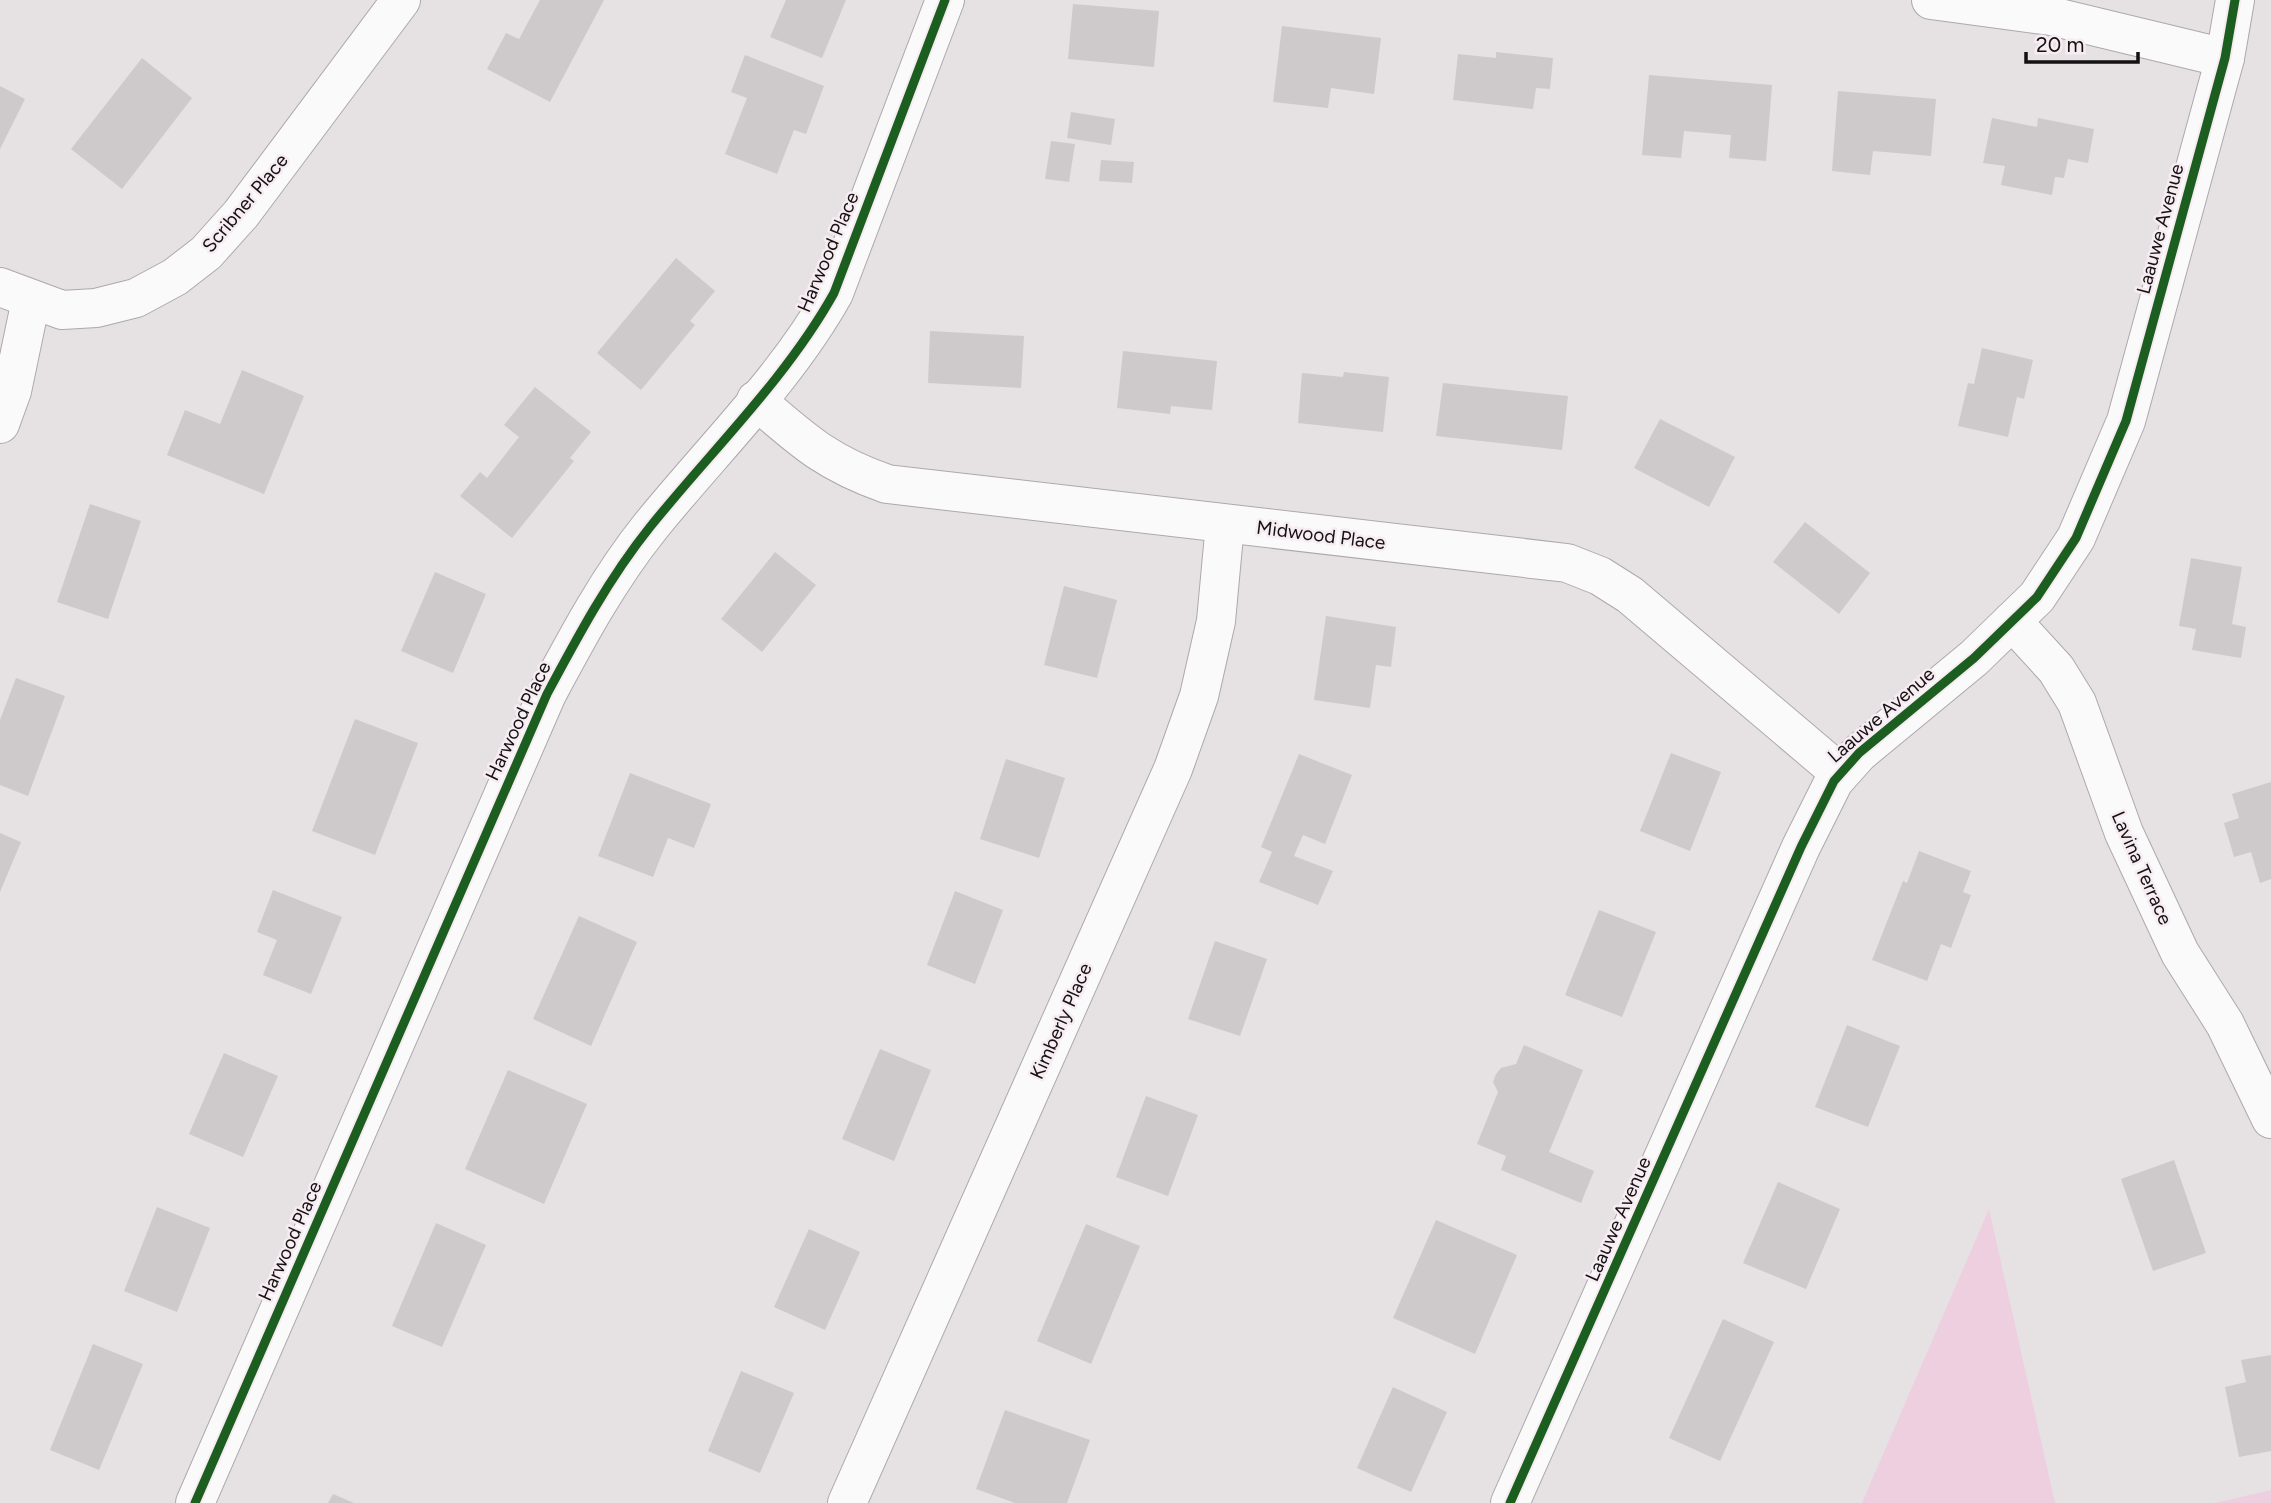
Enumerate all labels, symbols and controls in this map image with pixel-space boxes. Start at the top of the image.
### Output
scale bar [2026,21,2138,65]
text: 20 m [2036,32,2084,57]
street label: Scribner Place [197,149,293,257]
street label: Laauwe Avenue [2132,161,2188,297]
street label: Harwood Place [792,188,864,316]
street label: Midwood Place [1255,516,1387,554]
street label: Harwood Place [480,658,556,784]
street label: Laauwe Avenue [1823,662,1939,768]
street label: Lavina Terrace [2107,808,2177,928]
street label: Kimberly Place [1025,959,1097,1083]
street label: Laauwe Avenue [1580,1153,1656,1285]
street label: Harwood Place [253,1178,327,1304]

